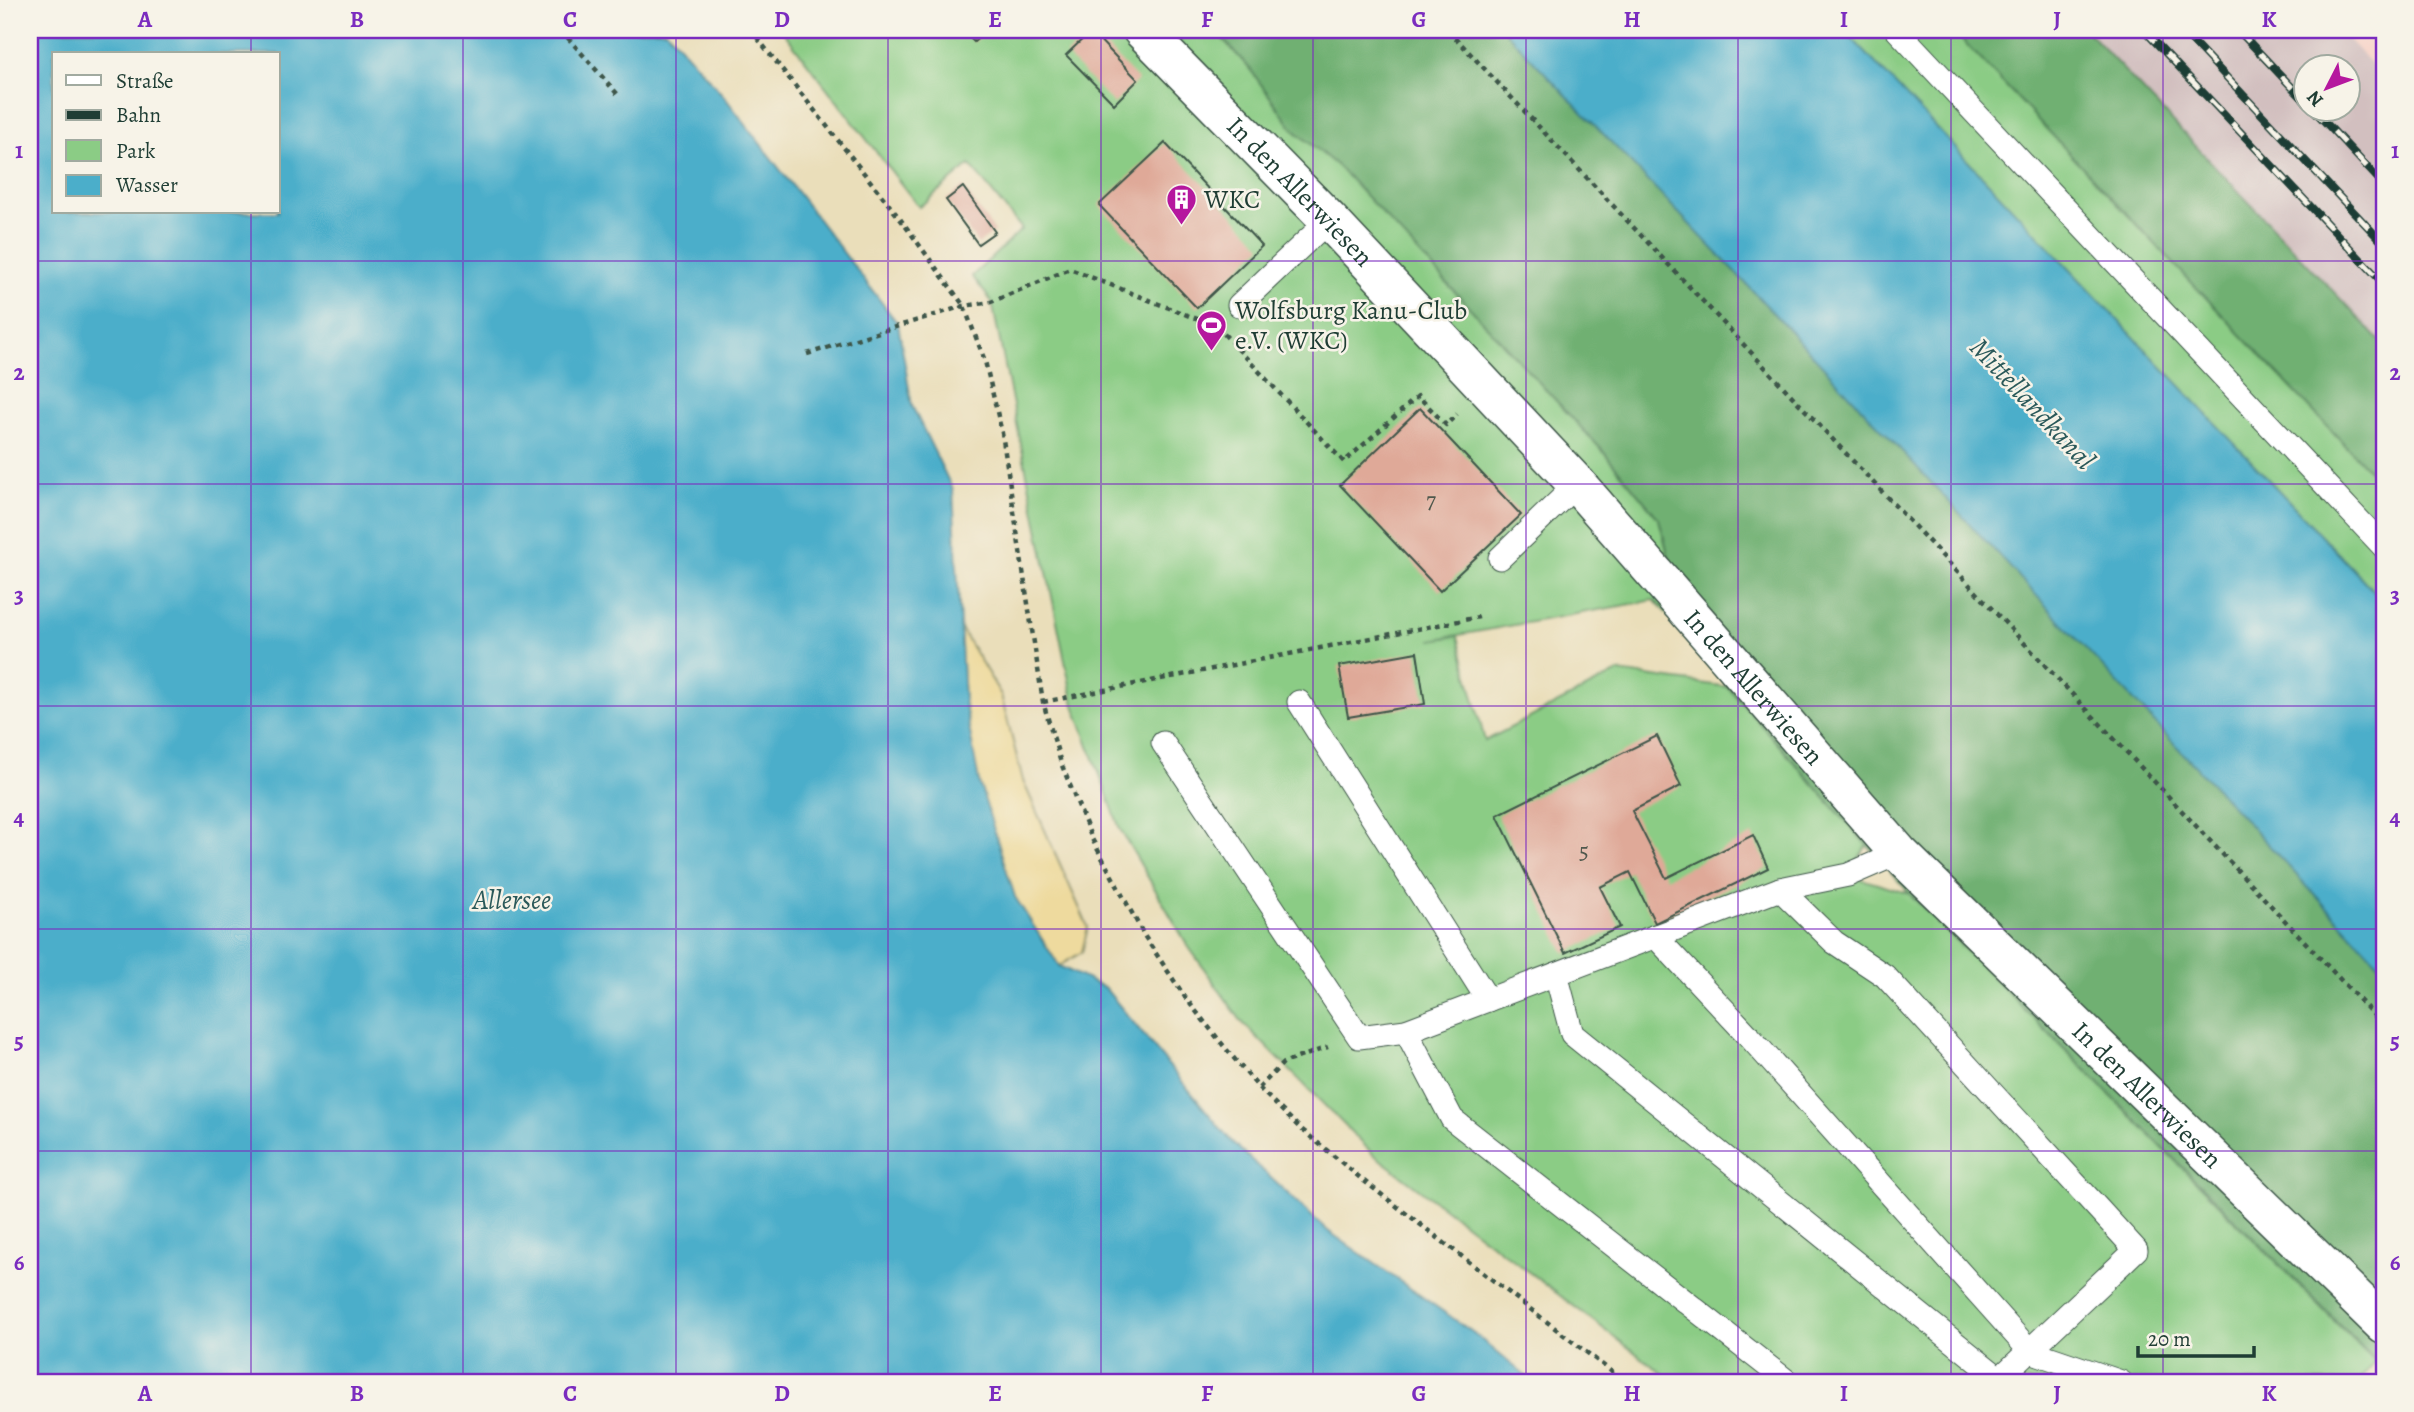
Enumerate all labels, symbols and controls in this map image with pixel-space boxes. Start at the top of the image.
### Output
text: A [137,4,153,35]
text: B [350,4,364,35]
text: C [563,4,577,35]
text: D [774,4,790,35]
text: E [988,4,1002,35]
text: F [1201,4,1214,35]
text: G [1411,4,1427,35]
text: H [1623,4,1641,35]
text: I [1840,4,1848,35]
text: J [2053,4,2061,35]
text: K [2261,4,2277,35]
legend [52,52,280,214]
north arrow [2292,52,2362,122]
text: Straße [116,67,174,95]
text: N [2301,85,2329,113]
text: Bahn [116,101,161,129]
street label: In den Allerwiesen [1219,109,1381,274]
text: 1 [15,135,23,166]
text: 1 [2391,135,2399,166]
text: Park [116,137,156,165]
text: Wasser [115,171,178,199]
building icon: WKC [1164,182,1198,226]
place label: WKC [1203,182,1260,217]
place label: Wolfsburg Kanu-Club e.V. (WKC) [1234,293,1467,358]
sports icon: Wolfsburg Kanu-Club e.V. (WKC) [1195,308,1229,352]
water label: Mittellandkanal [1961,329,2103,478]
text: 2 [13,357,25,388]
text: 2 [2389,357,2401,388]
house number: 7 [1426,485,1436,516]
text: 3 [14,580,24,611]
text: 3 [2390,580,2400,611]
street label: In den Allerwiesen [1676,602,1831,773]
text: 4 [14,802,25,833]
text: 4 [2390,802,2401,833]
house number: 5 [1579,836,1589,867]
water label: Allersee [471,881,551,919]
street label: In den Allerwiesen [2064,1014,2230,1176]
text: 5 [14,1025,24,1056]
text: 5 [2390,1025,2400,1056]
text: 6 [14,1247,25,1278]
text: 6 [2390,1247,2401,1278]
scale bar [2138,1314,2253,1358]
text: 20 m [2148,1325,2191,1353]
text: A [137,1378,153,1409]
text: B [350,1378,364,1409]
text: C [563,1378,577,1409]
text: D [774,1378,790,1409]
text: E [988,1378,1002,1409]
text: F [1201,1378,1214,1409]
text: G [1411,1378,1427,1409]
text: H [1623,1378,1641,1409]
text: I [1840,1378,1848,1409]
text: J [2053,1378,2061,1409]
text: K [2261,1378,2277,1409]

